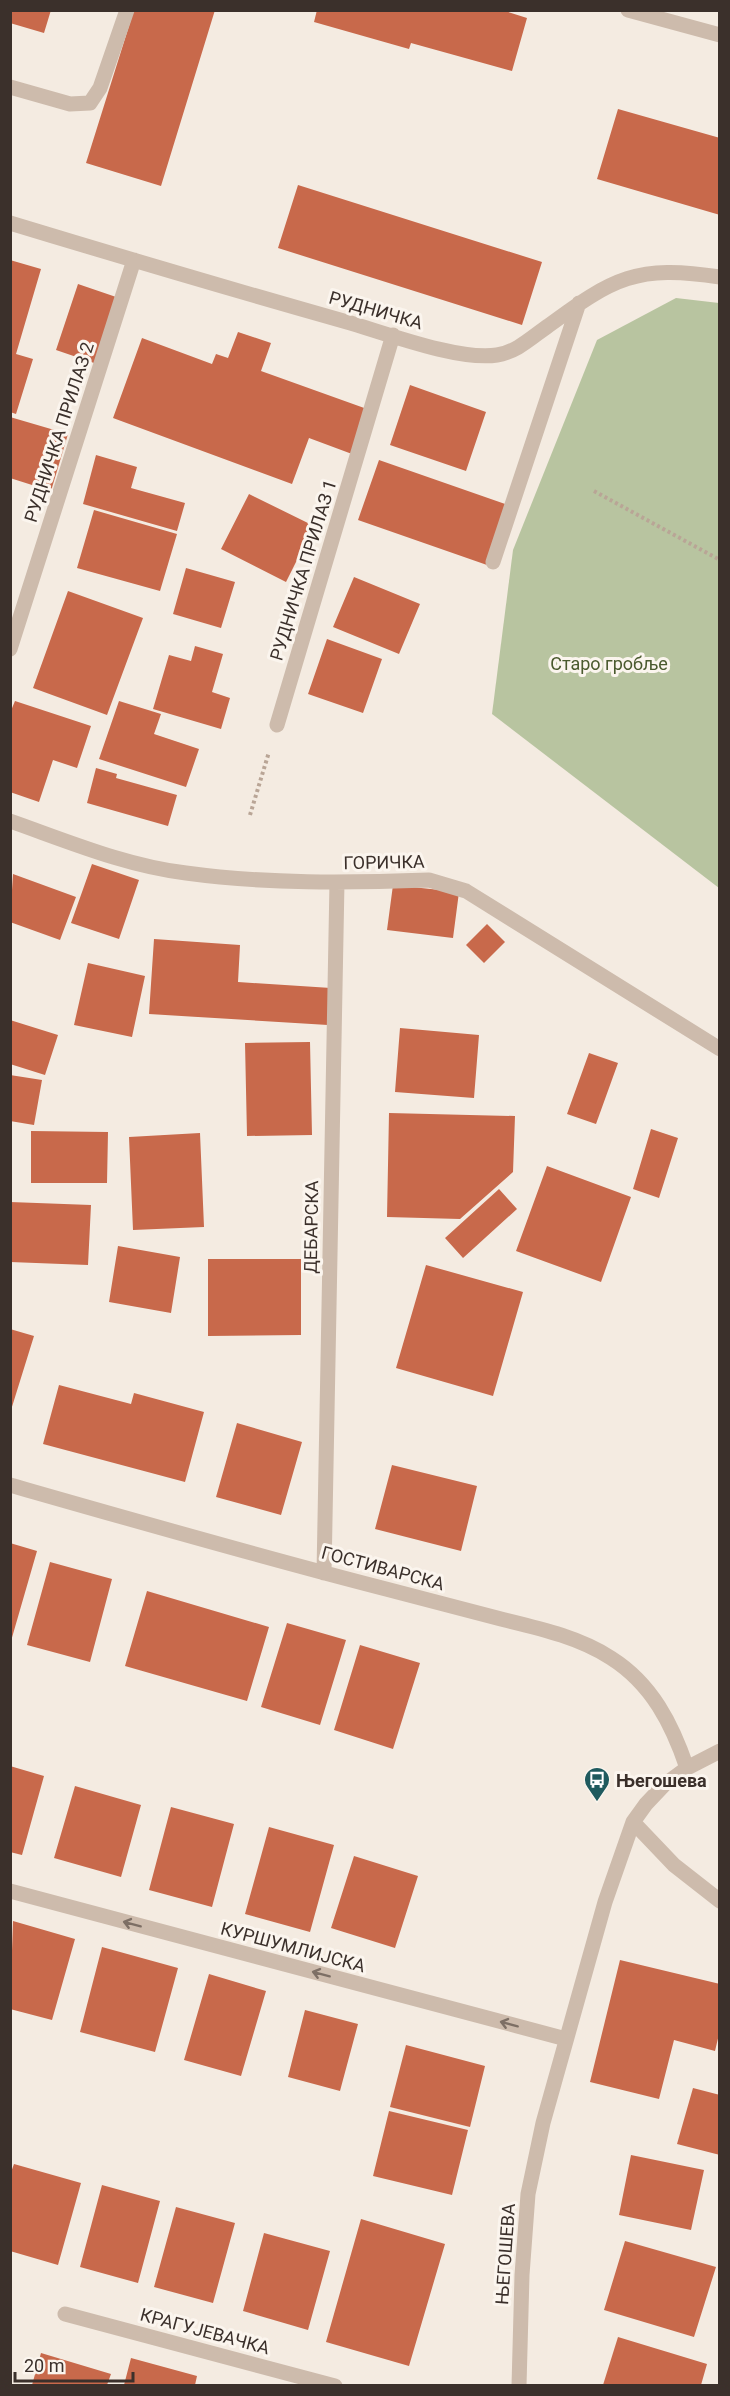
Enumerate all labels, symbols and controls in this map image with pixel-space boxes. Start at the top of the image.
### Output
street label: РУДНИЧКА [327,287,426,333]
street label: РУДНИЧКА ПРИЛАЗ 2 [20,339,98,525]
street label: РУДНИЧКА ПРИЛАЗ 1 [265,477,341,663]
park label: Старо гробље [550,653,668,674]
street label: ГОРИЧКА [343,851,425,873]
street label: ДЕБАРСКА [300,1180,322,1274]
street label: ГОСТИВАРСКА [319,1542,447,1595]
bus stop icon: Његошева [582,1765,612,1803]
place label: Његошева [616,1770,707,1791]
one-way arrow [123,1918,142,1929]
street label: КУРШУМЛИЈСКА [218,1918,368,1976]
one-way arrow [311,1968,330,1979]
one-way arrow [500,2018,519,2030]
street label: ЊЕГОШЕВА [491,2202,519,2305]
street label: КРАГУЈЕВАЧКА [138,2304,272,2358]
scale bar [15,2345,134,2383]
text: 20 m [24,2355,64,2376]

